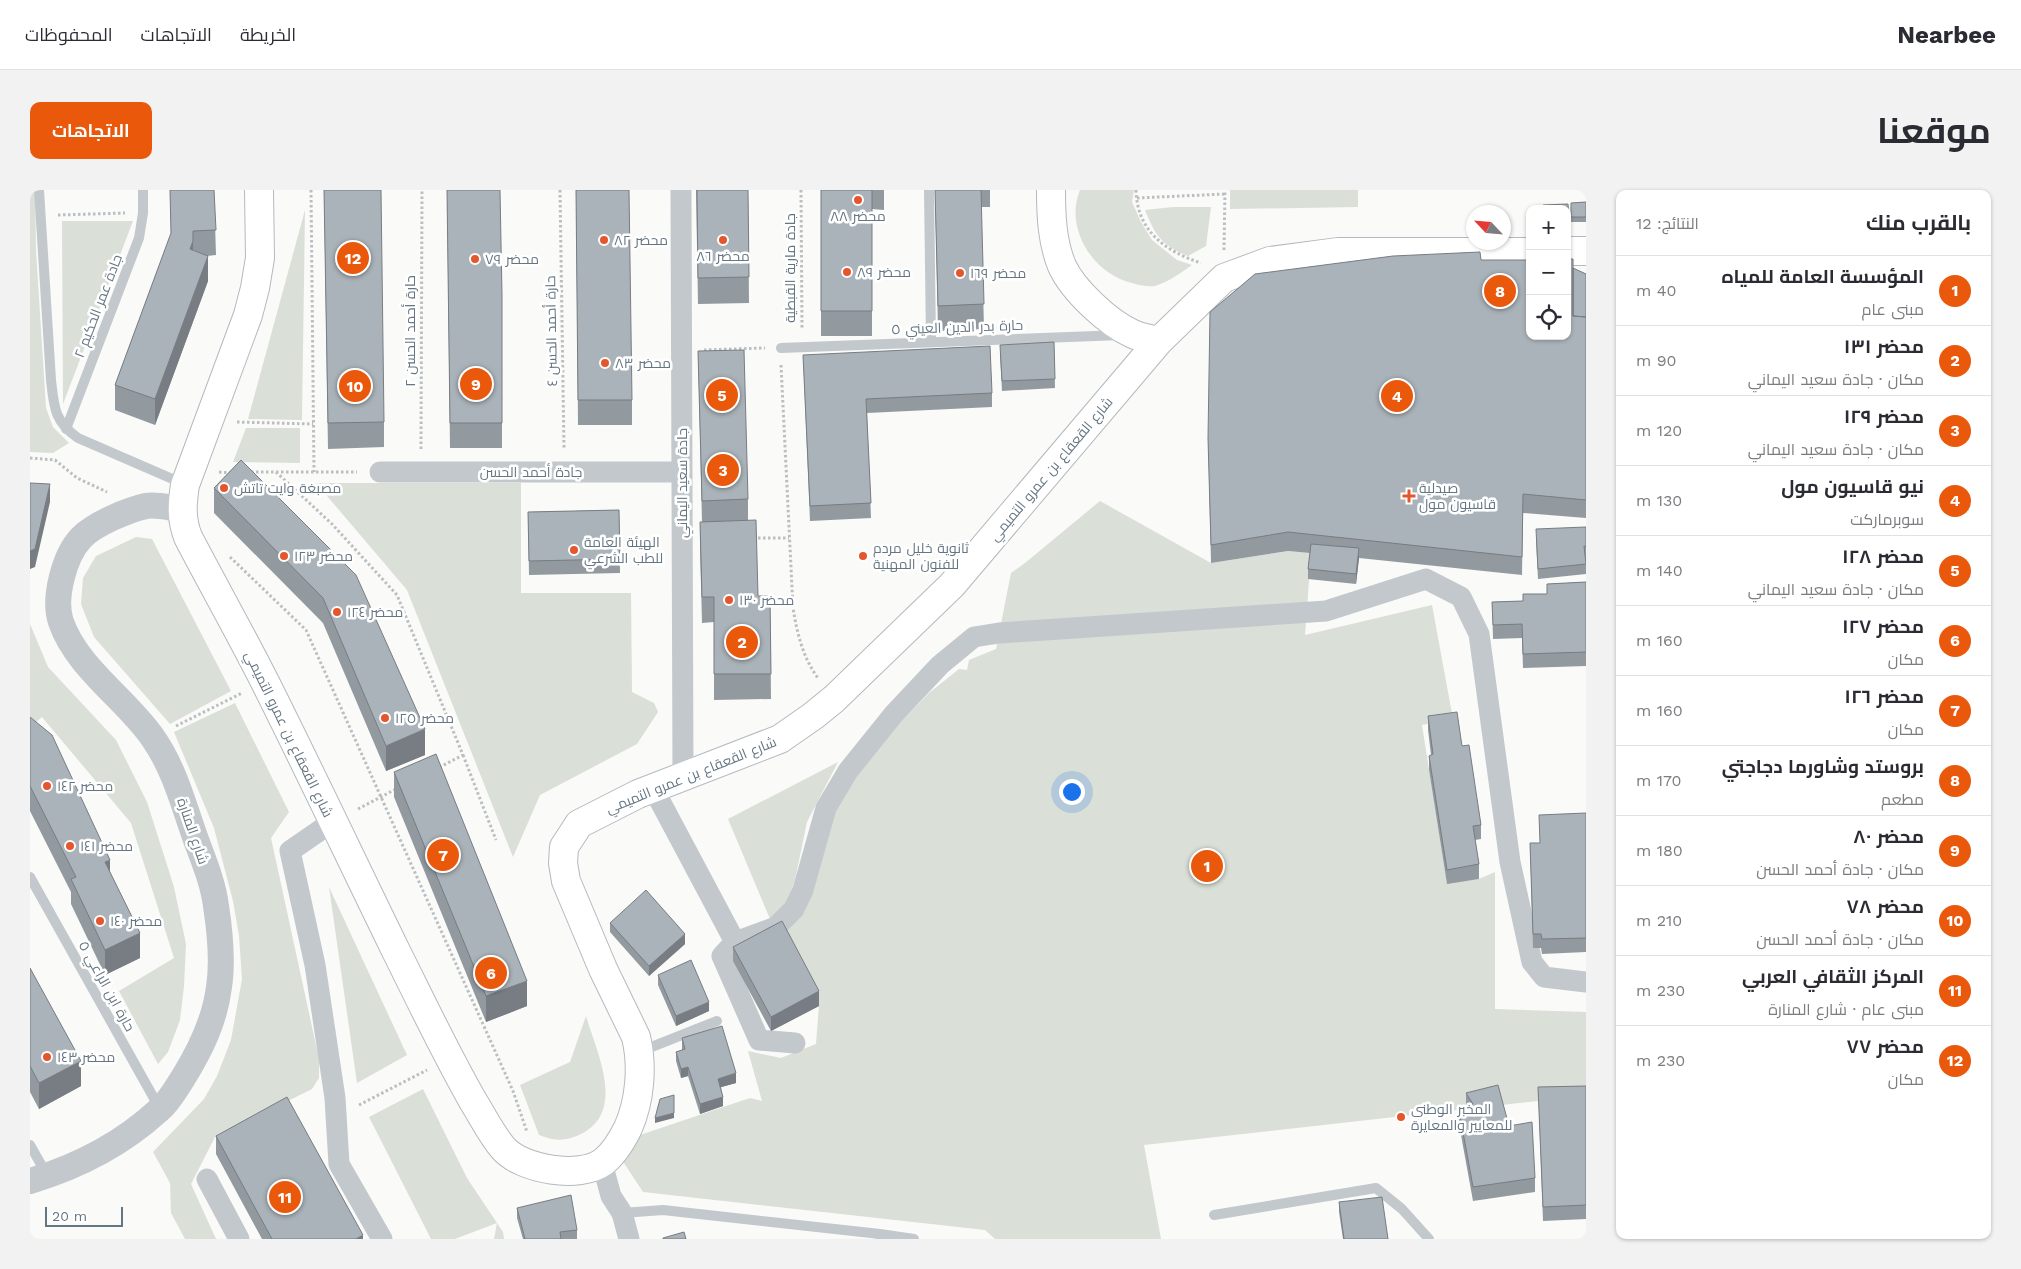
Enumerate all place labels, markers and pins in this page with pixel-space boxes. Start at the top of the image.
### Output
marker: محضر ٨٨ [852,194,864,206]
place label: محضر ٨٨ [830,208,886,224]
place label: محضر ٨٢ [614,232,668,248]
marker: محضر ٨٢ [598,234,610,246]
marker: محضر ٨٦ [717,234,729,246]
pin: 12 [337,239,369,277]
place label: محضر ٨٦ [696,248,750,264]
place label: محضر ٧٩ [485,251,539,267]
marker: محضر ٧٩ [469,253,481,265]
place label: محضر ٨٩ [857,264,911,280]
place label: محضر ١٦٩ [970,265,1026,281]
marker: محضر ٨٩ [841,266,853,278]
marker: محضر ١٦٩ [954,267,966,279]
pin: 8 [1484,272,1516,310]
place label: محضر ٨٣ [615,355,671,371]
marker: محضر ٨٣ [599,357,611,369]
pin: 9 [460,365,492,403]
pin: 10 [339,367,371,405]
pin: 5 [706,376,738,414]
pin: 4 [1381,377,1413,415]
pin: 3 [707,451,739,489]
place label: مصبغة وايت تاتش [234,480,341,496]
place label: صيدلية قاسيون مول [1419,480,1496,513]
marker: مصبغة وايت تاتش [218,482,230,494]
marker: صيدلية قاسيون مول [1403,490,1415,502]
place label: الهيئة العامة للطب الشرعي [584,534,663,570]
place label: ثانوية خليل مردم للفنون المهنية [873,540,969,572]
marker: الهيئة العامة للطب الشرعي [568,544,580,556]
place label: محضر ١٢٣ [294,548,353,564]
marker: محضر ١٢٣ [278,550,290,562]
marker: ثانوية خليل مردم للفنون المهنية [857,550,869,562]
place label: محضر ١٣٠ [739,592,794,608]
marker: محضر ١٣٠ [723,594,735,606]
place label: محضر ١٢٤ [347,604,403,620]
marker: محضر ١٢٤ [331,606,343,618]
pin: 2 [726,623,758,661]
place label: محضر ١٢٥ [395,710,454,726]
marker: محضر ١٢٥ [379,712,391,724]
place label: محضر ١٤٢ [57,778,113,794]
marker: محضر ١٤٢ [41,780,53,792]
pin: 7 [427,836,459,874]
place label: محضر ١٤١ [80,838,133,854]
marker: محضر ١٤١ [64,840,76,852]
pin: 1 [1191,847,1223,885]
place label: محضر ١٤٠ [110,913,162,929]
marker: محضر ١٤٠ [94,915,106,927]
pin: 6 [475,954,507,992]
place label: محضر ١٤٣ [57,1049,115,1065]
marker: محضر ١٤٣ [41,1051,53,1063]
place label: المخبر الوطني للمعايير والمعايرة [1411,1101,1512,1133]
marker: المخبر الوطني للمعايير والمعايرة [1395,1111,1407,1123]
pin: 11 [269,1178,301,1216]

